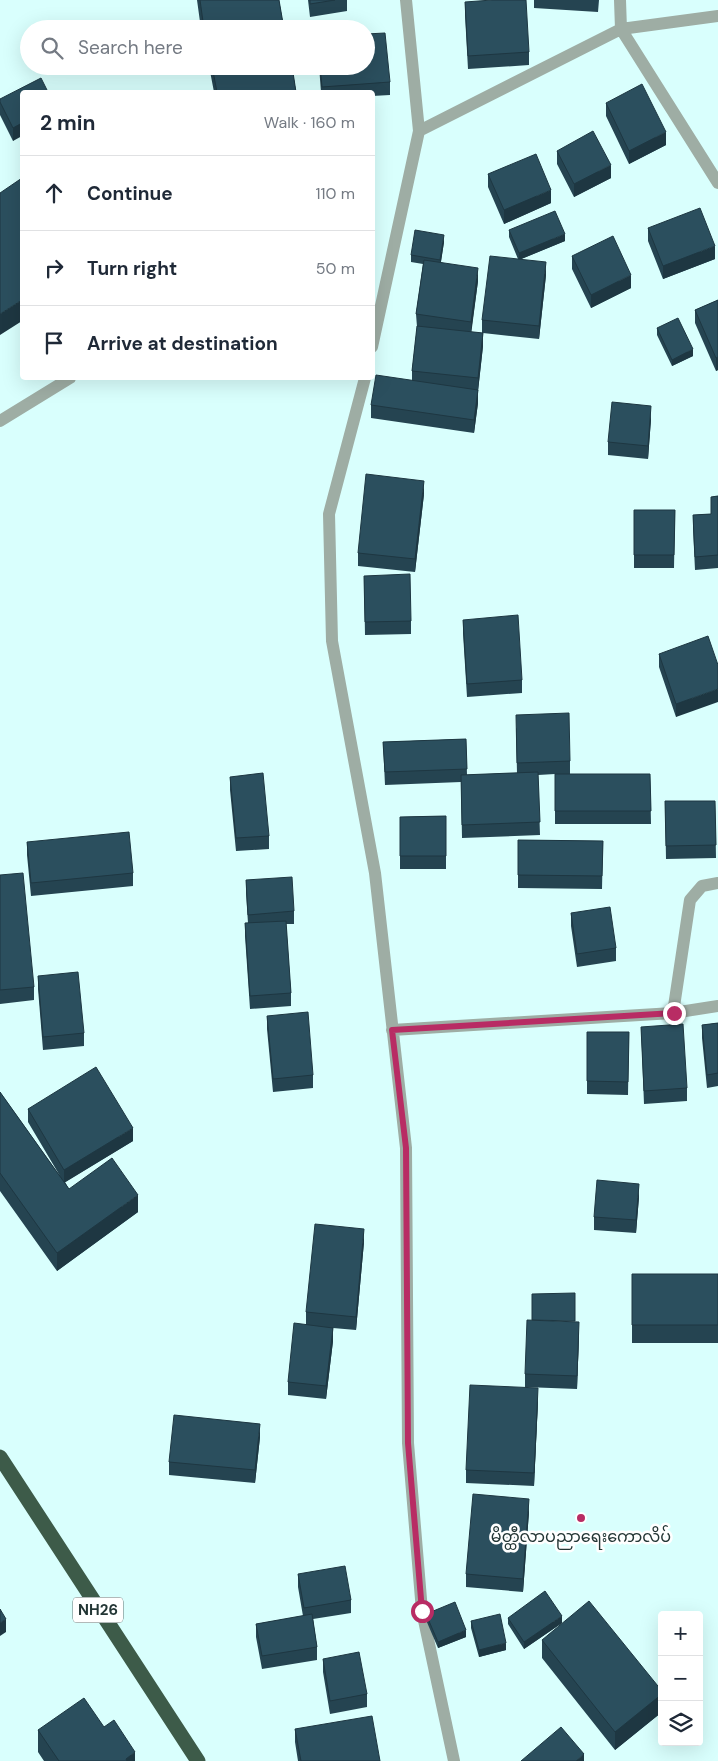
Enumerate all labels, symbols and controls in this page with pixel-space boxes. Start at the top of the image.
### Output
search box [20,20,375,75]
icon: search [38,34,66,62]
text: Search here [78,35,183,60]
text: 2 min [40,109,96,137]
text: Walk · 160 m [264,112,355,133]
icon: ahead [40,179,68,207]
text: Continue [87,181,173,206]
text: 110 m [316,183,355,204]
icon: right [40,254,68,282]
text: Turn right [87,256,177,281]
text: 50 m [316,258,355,279]
icon: arrive [40,329,68,357]
text: Arrive at destination [87,331,278,356]
route end [663,1002,686,1025]
marker: မိတ္ထီလာပညာရေးကောလိပ် [575,1512,587,1524]
place label: မိတ္ထီလာပညာရေးကောလိပ် [491,1525,671,1550]
road number: NH26 [73,1598,123,1622]
route start [411,1600,434,1623]
map controls [658,1611,703,1746]
button: + [658,1611,703,1656]
button: − [658,1656,703,1701]
button: layers [658,1701,703,1746]

